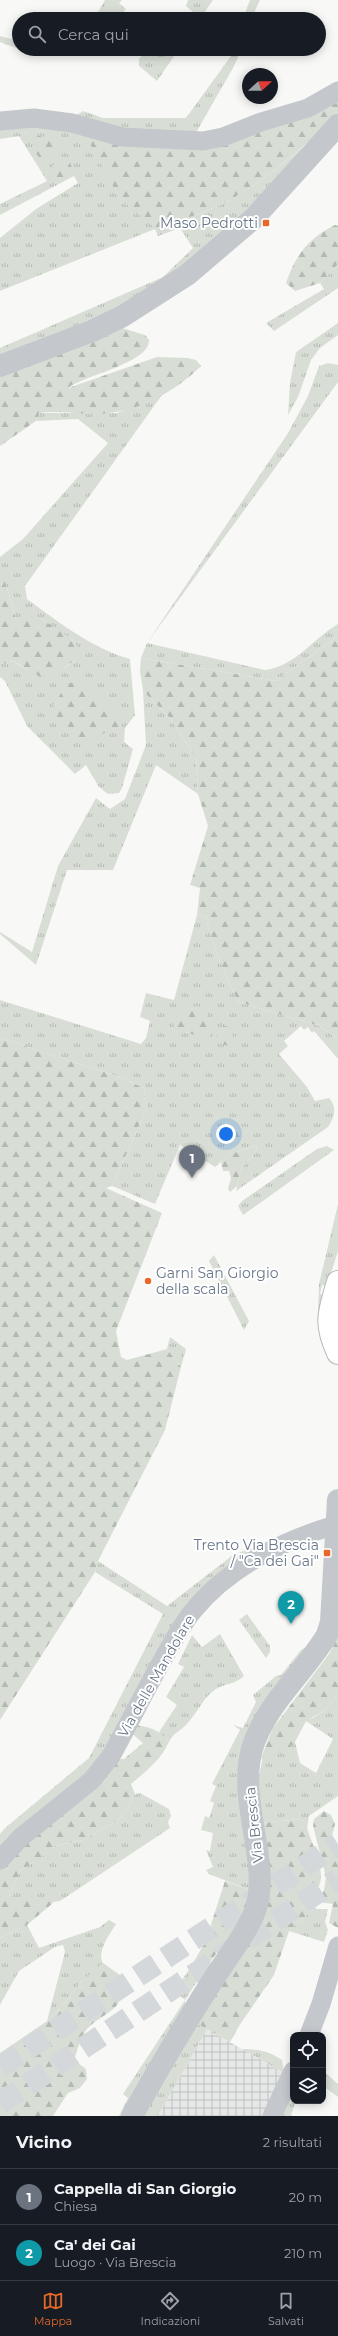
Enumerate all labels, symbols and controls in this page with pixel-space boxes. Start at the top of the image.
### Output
search box [12,12,326,56]
icon: search [26,23,48,45]
text: Cerca qui [58,25,129,44]
north arrow [242,68,278,104]
place label: Maso Pedrotti [160,214,258,232]
marker: Maso Pedrotti [261,218,271,228]
your location [216,1124,236,1144]
pin: 1 [179,1145,205,1178]
place label: Garni San Giorgio della scala [156,1264,279,1298]
marker: Garni San Giorgio della scala [143,1276,153,1286]
place label: Trento Via Brescia / "Ca dei Gai" [194,1536,319,1570]
marker: Trento Via Brescia / "Ca dei Gai" [322,1548,332,1558]
pin: 2 [278,1591,304,1624]
street label: Via delle Mandolare [114,1612,198,1740]
street label: Via Brescia [241,1786,267,1864]
map controls [290,2032,326,2104]
button: locate [290,2032,326,2068]
button: layers [290,2068,326,2104]
text: Vicino [16,2132,72,2152]
text: 2 risultati [263,2134,322,2150]
text: Cappella di San Giorgio [54,2179,236,2198]
text: 1 [26,2189,32,2205]
text: 20 m [289,2189,322,2205]
text: Chiesa [54,2198,97,2214]
text: Ca' dei Gai [54,2235,136,2254]
text: 2 [25,2245,33,2261]
text: 210 m [284,2245,322,2261]
text: Luogo · Via Brescia [54,2254,176,2270]
tab: Mappa [34,2290,72,2328]
tab: Indicazioni [140,2290,200,2328]
tab: Salvati [268,2290,304,2328]

